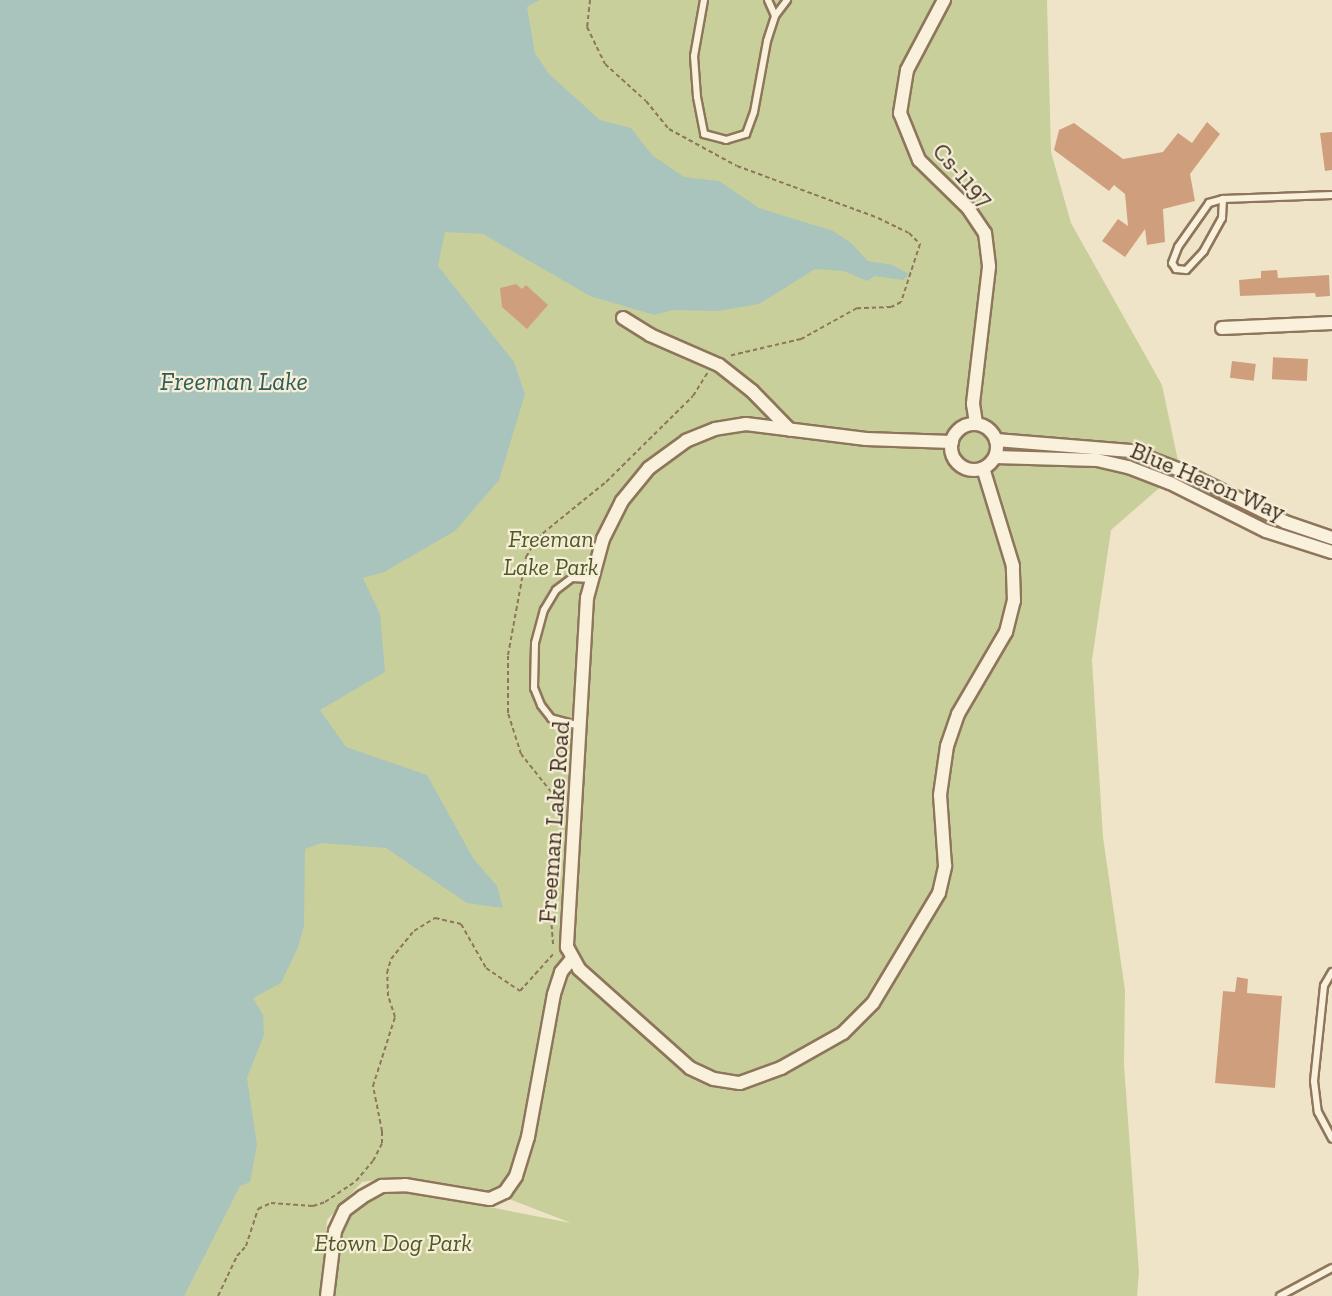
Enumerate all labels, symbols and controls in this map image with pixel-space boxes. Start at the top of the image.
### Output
street label: Cs-1197 [927,137,999,213]
water label: Freeman Lake [160,366,308,398]
street label: Blue Heron Way [1126,435,1290,527]
park label: Freeman Lake Park [503,525,599,581]
street label: Freeman Lake Road [533,720,575,924]
park label: Etown Dog Park [314,1229,472,1257]

